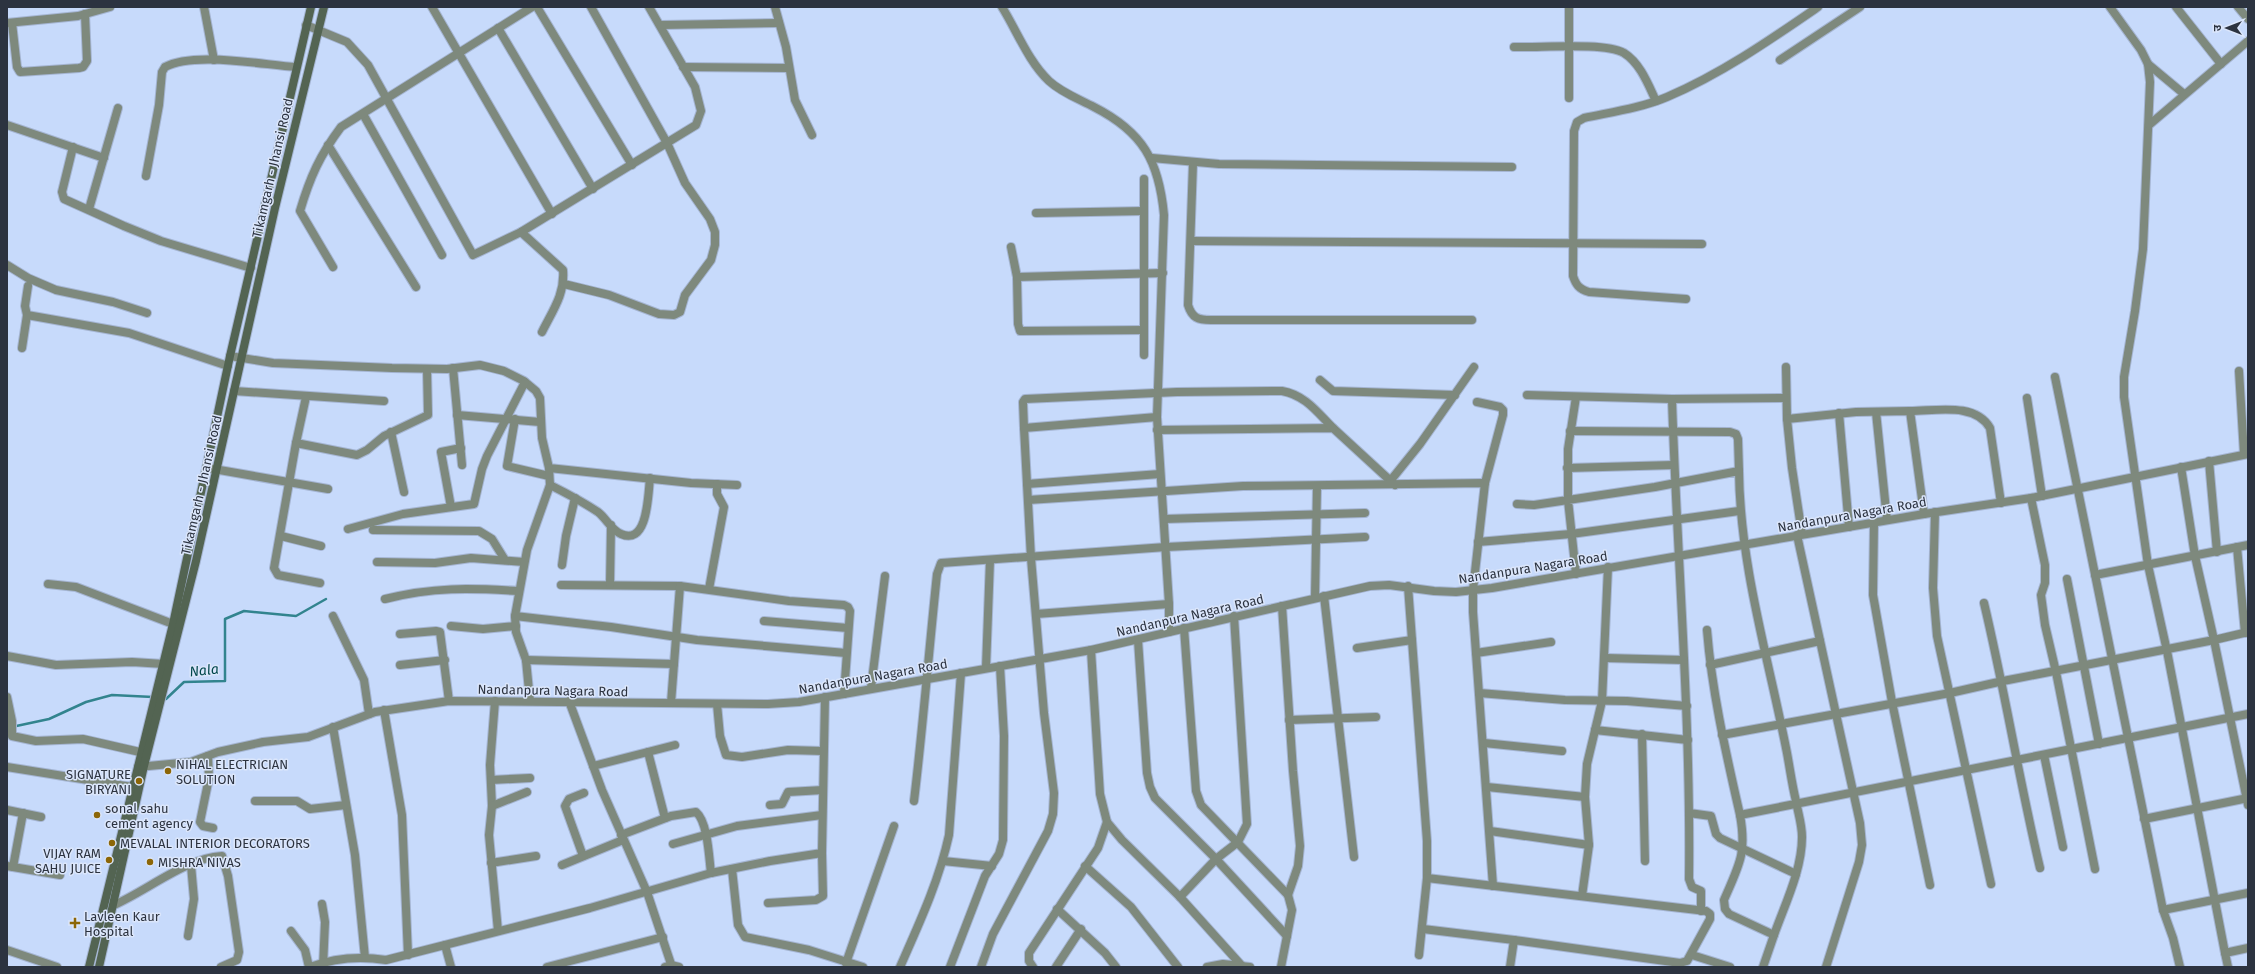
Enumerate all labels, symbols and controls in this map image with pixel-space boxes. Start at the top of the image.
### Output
north arrow [2207,8,2247,48]
text: उ [2211,24,2224,31]
street label: Tikamgarh - Jhansi Road [249,97,296,239]
street label: Tikamgarh - Jhansi Road [178,414,225,556]
street label: Nandanpura Nagara Road [1776,494,1928,535]
street label: Nandanpura Nagara Road [1457,548,1609,587]
street label: Nandanpura Nagara Road [1115,591,1265,640]
street label: Nandanpura Nagara Road [797,656,949,697]
water label: Nala [189,661,220,680]
street label: Nandanpura Nagara Road [477,682,629,699]
place label: NIHAL ELECTRICIAN SOLUTION [176,757,288,787]
marker: NIHAL ELECTRICIAN SOLUTION [163,766,173,776]
place label: SIGNATURE BIRYANI [66,767,131,797]
marker: SIGNATURE BIRYANI [134,776,144,786]
place label: sonal sahu cement agency [105,801,193,831]
marker: sonal sahu cement agency [92,810,102,820]
place label: MEVALAL INTERIOR DECORATORS [120,836,310,851]
marker: MEVALAL INTERIOR DECORATORS [107,838,117,848]
place label: VIJAY RAM SAHU JUICE [35,846,101,876]
marker: VIJAY RAM SAHU JUICE [104,855,114,865]
place label: MISHRA NIVAS [158,855,241,870]
marker: MISHRA NIVAS [145,857,155,867]
place label: Lavleen Kaur Hospital [84,909,160,939]
marker: Lavleen Kaur Hospital [69,917,81,929]

